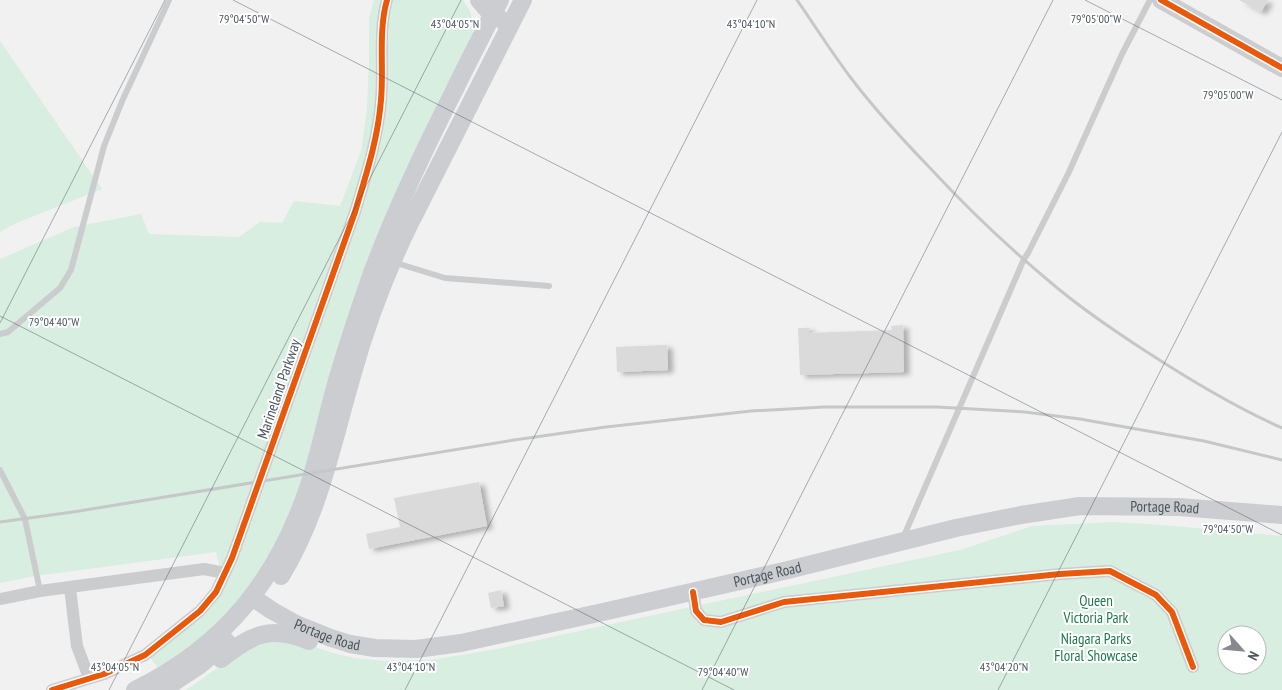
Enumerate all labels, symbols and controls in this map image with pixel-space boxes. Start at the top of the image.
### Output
text: 79°04'50"W [219,11,269,26]
text: 79°05'00"W [1071,11,1121,26]
text: 43°04'05"N [431,16,479,31]
text: 43°04'10"N [727,16,775,31]
text: 79°05'00"W [1203,87,1253,102]
text: 79°04'40"W [29,314,79,329]
street label: Marineland Parkway [253,336,305,441]
street label: Portage Road [1130,497,1200,518]
text: 79°04'50"W [1203,521,1253,536]
street label: Portage Road [732,557,803,591]
park label: Queen Victoria Park [1063,591,1129,627]
street label: Portage Road [292,614,362,654]
north arrow [1217,625,1267,675]
park label: Niagara Parks Floral Showcase [1054,629,1138,665]
text: N [1244,648,1263,663]
text: 43°04'05"N [91,659,139,674]
text: 43°04'10"N [387,659,435,674]
text: 43°04'20"N [980,659,1028,674]
text: 79°04'40"W [698,664,748,679]

